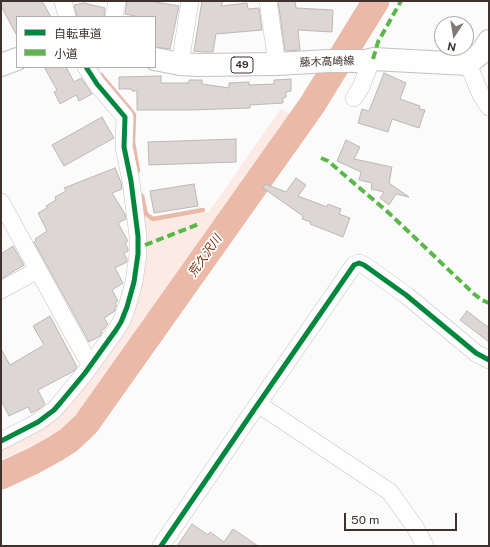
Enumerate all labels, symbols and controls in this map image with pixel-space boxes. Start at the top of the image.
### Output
legend [16,16,156,68]
north arrow [434,16,474,56]
text: 自転車道 [54,27,102,41]
text: N [446,40,457,54]
text: 小道 [54,47,78,61]
street label: 藤木高崎線 [299,54,355,70]
road number: 49 [231,57,253,73]
water label: 荒久沢川 [185,232,225,280]
scale bar [346,505,459,531]
text: 50 m [351,513,379,527]

